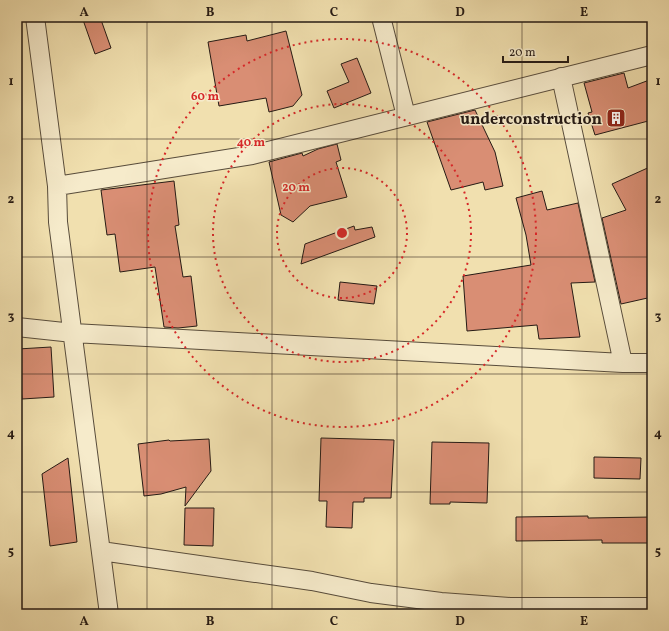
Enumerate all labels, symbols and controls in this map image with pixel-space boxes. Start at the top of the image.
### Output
text: A [79,4,89,22]
text: B [206,4,215,22]
text: C [330,4,338,22]
text: D [455,4,465,22]
text: E [580,4,588,22]
scale bar [503,38,568,64]
text: 20 m [509,45,536,61]
text: 1 [8,73,14,91]
text: 1 [655,73,661,91]
text: 60 m [191,89,219,105]
building icon: underconstruction [605,107,627,129]
place label: underconstruction [460,109,602,131]
text: 40 m [237,135,266,151]
text: 20 m [282,180,310,196]
text: 2 [8,191,15,209]
text: 2 [655,191,662,209]
centre of rings [335,226,349,240]
text: 3 [8,308,15,326]
text: 3 [655,308,662,326]
text: 4 [7,425,15,443]
text: 4 [654,425,662,443]
text: 5 [8,543,14,561]
text: 5 [655,543,661,561]
text: A [79,613,89,631]
text: B [206,613,215,631]
text: C [330,613,338,631]
text: D [455,613,465,631]
text: E [580,613,588,631]

